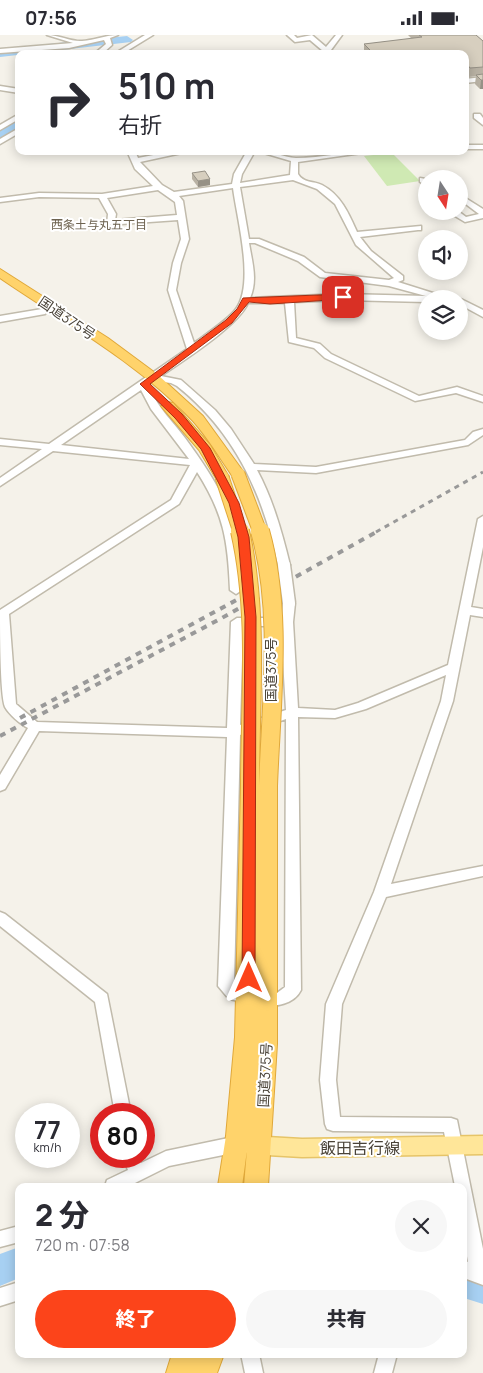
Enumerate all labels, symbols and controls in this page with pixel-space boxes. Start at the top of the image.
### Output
text: 07:56 [25,5,77,31]
text: 510 m [118,62,215,110]
icon: right [35,70,100,135]
text: 右折 [118,110,162,140]
north arrow [418,170,468,220]
map controls [418,170,468,340]
district label: 西条土与丸五丁目 [51,216,147,233]
button: sound [418,230,468,280]
pin [322,276,364,318]
icon: arrive [329,283,357,311]
button: layers [418,290,468,340]
street label: 国道375号 [35,292,99,344]
street label: 国道375号 [261,638,280,702]
position arrow [222,951,274,1003]
street label: 国道375号 [253,1042,276,1108]
speed limit sign: 80 [90,1103,155,1168]
text: 77 [34,1112,61,1147]
street label: 飯田吉行線 [320,1137,400,1159]
text: km/h [34,1139,61,1156]
text: 2 分 [35,1194,89,1235]
button: close [395,1200,447,1252]
text: 720 m · 07:58 [35,1234,130,1256]
button: 終了 [35,1290,236,1348]
button: 共有 [246,1290,447,1348]

